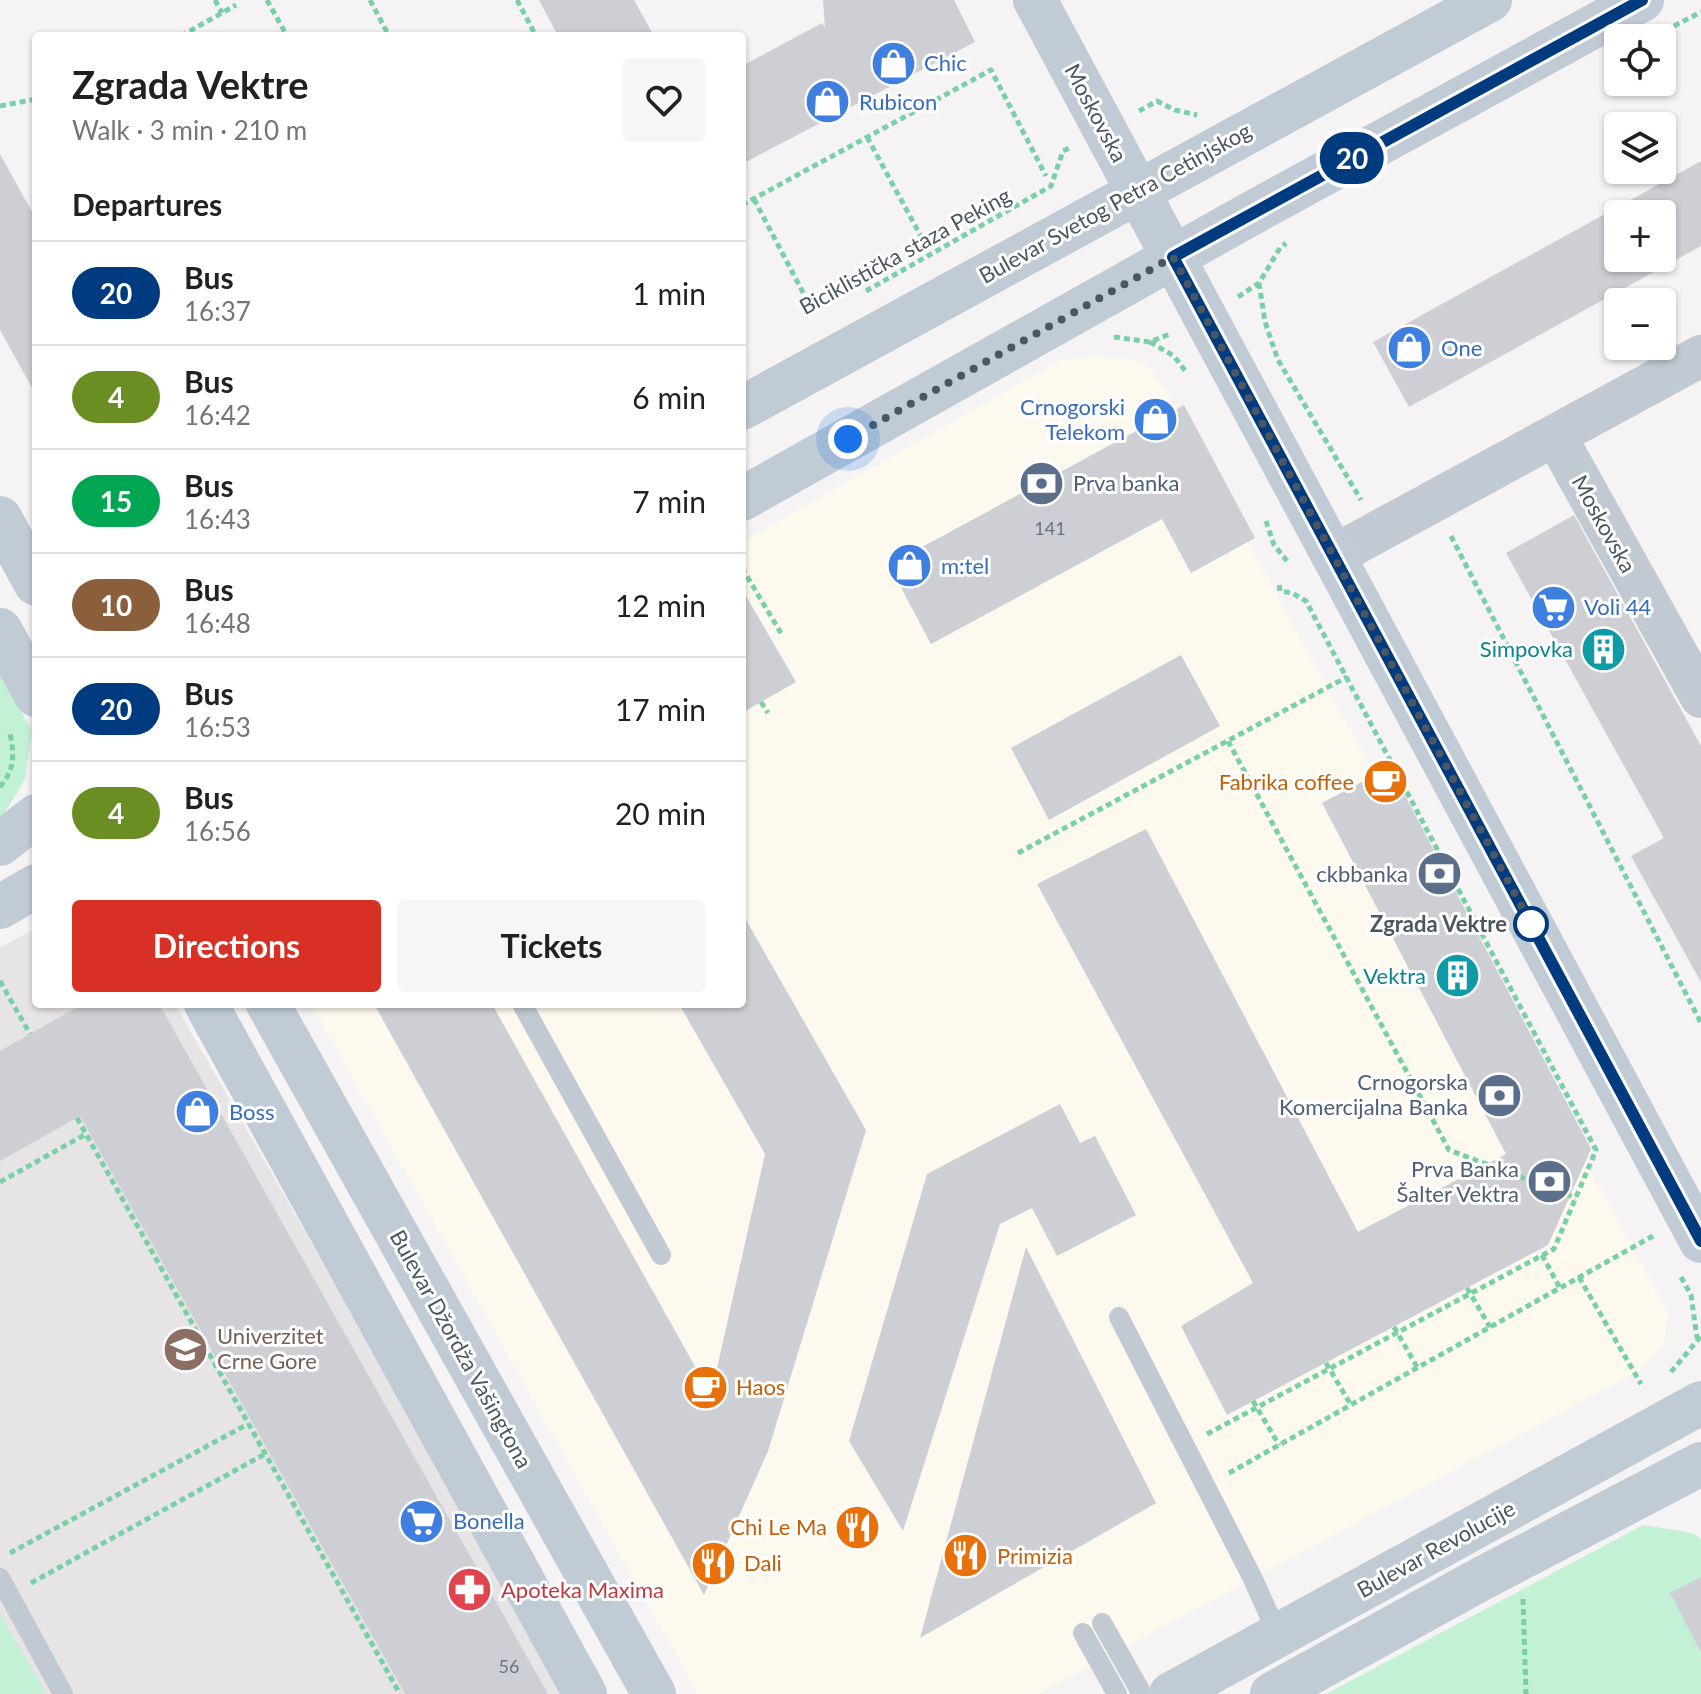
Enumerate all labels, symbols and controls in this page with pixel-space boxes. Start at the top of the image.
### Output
map controls [1604,24,1676,360]
button: locate [1604,24,1676,96]
shop icon: Chic [869,39,917,87]
place label: Chic [924,49,967,76]
button: heart [622,58,706,142]
street label: Moskovska [1059,59,1134,167]
text: Zgrada Vektre [72,61,308,107]
shop icon: Rubicon [804,78,852,126]
place label: Rubicon [859,88,937,115]
button: layers [1604,112,1676,184]
text: Walk · 3 min · 210 m [72,114,307,146]
street label: Bulevar Svetog Petra Cetinjskog [974,116,1255,289]
line badge: 20 [1316,132,1388,184]
text: 20 [1336,141,1368,175]
street label: Biciklistička staza Peking [794,181,1015,320]
text: Departures [72,186,222,222]
button: + [1604,200,1676,272]
text: Bus [184,259,234,295]
text: 1 min [632,275,706,311]
text: 20 [100,276,132,310]
button: − [1604,288,1676,360]
text: 16:37 [184,295,251,327]
shop icon: One [1386,324,1434,372]
place label: One [1441,334,1482,361]
text: Bus [184,363,234,399]
text: 6 min [632,379,706,415]
text: 4 [108,380,124,414]
place label: Crnogorski Telekom [1020,393,1125,445]
shop icon: Crnogorski Telekom [1132,396,1180,444]
text: 16:42 [184,399,251,431]
your location [828,419,868,459]
bank icon: Prva banka [1018,459,1066,507]
text: Bus [184,467,234,503]
place label: Prva banka [1073,469,1179,496]
street label: Moskovska [1567,470,1642,577]
text: 7 min [632,483,706,519]
text: 15 [100,484,132,518]
text: 16:43 [184,503,251,535]
house number: 141 [1034,517,1066,539]
shop icon: m:tel [886,542,934,590]
place label: m:tel [941,552,989,579]
text: Bus [184,571,234,607]
supermarket icon: Voli 44 [1529,583,1577,631]
text: 12 min [615,587,706,623]
text: 10 [100,588,132,622]
place label: Voli 44 [1584,593,1652,620]
text: 16:48 [184,607,251,639]
building icon: Simpovka [1580,625,1628,673]
place label: Simpovka [1480,635,1573,662]
text: Bus [184,675,234,711]
text: 17 min [615,691,706,727]
text: 20 [100,692,132,726]
text: 16:53 [184,711,251,743]
cafe icon: Fabrika coffee [1361,758,1409,806]
place label: Fabrika coffee [1219,768,1354,795]
text: Bus [184,779,234,815]
text: 20 min [615,795,706,831]
text: 4 [108,796,124,830]
text: 16:56 [184,815,251,847]
bank icon: ckbbanka [1415,850,1463,898]
place label: ckbbanka [1316,860,1408,887]
button: Directions [72,900,381,992]
button: Tickets [397,900,706,992]
marker: Zgrada Vektre [1514,907,1548,941]
place label: Zgrada Vektre [1370,910,1507,937]
building icon: Vektra [1433,952,1481,1000]
place label: Vektra [1363,962,1426,989]
place label: Crnogorska Komercijalna Banka [1279,1068,1468,1120]
bank icon: Crnogorska Komercijalna Banka [1475,1071,1523,1119]
shop icon: Boss [174,1088,222,1136]
place label: Boss [229,1098,275,1125]
place label: Prva Banka Šalter Vektra [1397,1155,1519,1207]
bank icon: Prva Banka Šalter Vektra [1526,1158,1574,1206]
street label: Bulevar Džordža Vašingtona [385,1225,538,1473]
place label: Univerzitet Crne Gore [217,1322,324,1374]
school or university icon: Univerzitet Crne Gore [162,1325,210,1373]
cafe icon: Haos [681,1363,729,1411]
place label: Haos [736,1373,785,1400]
street label: Bulevar Revolucije [1352,1494,1519,1603]
supermarket icon: Bonella [398,1497,446,1545]
restaurant icon: Chi Le Ma [834,1503,882,1551]
place label: Bonella [453,1507,525,1534]
place label: Chi Le Ma [730,1513,827,1540]
restaurant icon: Primizia [942,1532,990,1580]
restaurant icon: Dali [689,1539,737,1587]
place label: Primizia [997,1542,1073,1569]
place label: Dali [744,1549,782,1576]
pharmacy icon: Apoteka Maxima [446,1566,494,1614]
place label: Apoteka Maxima [501,1576,664,1603]
house number: 56 [499,1655,519,1677]

